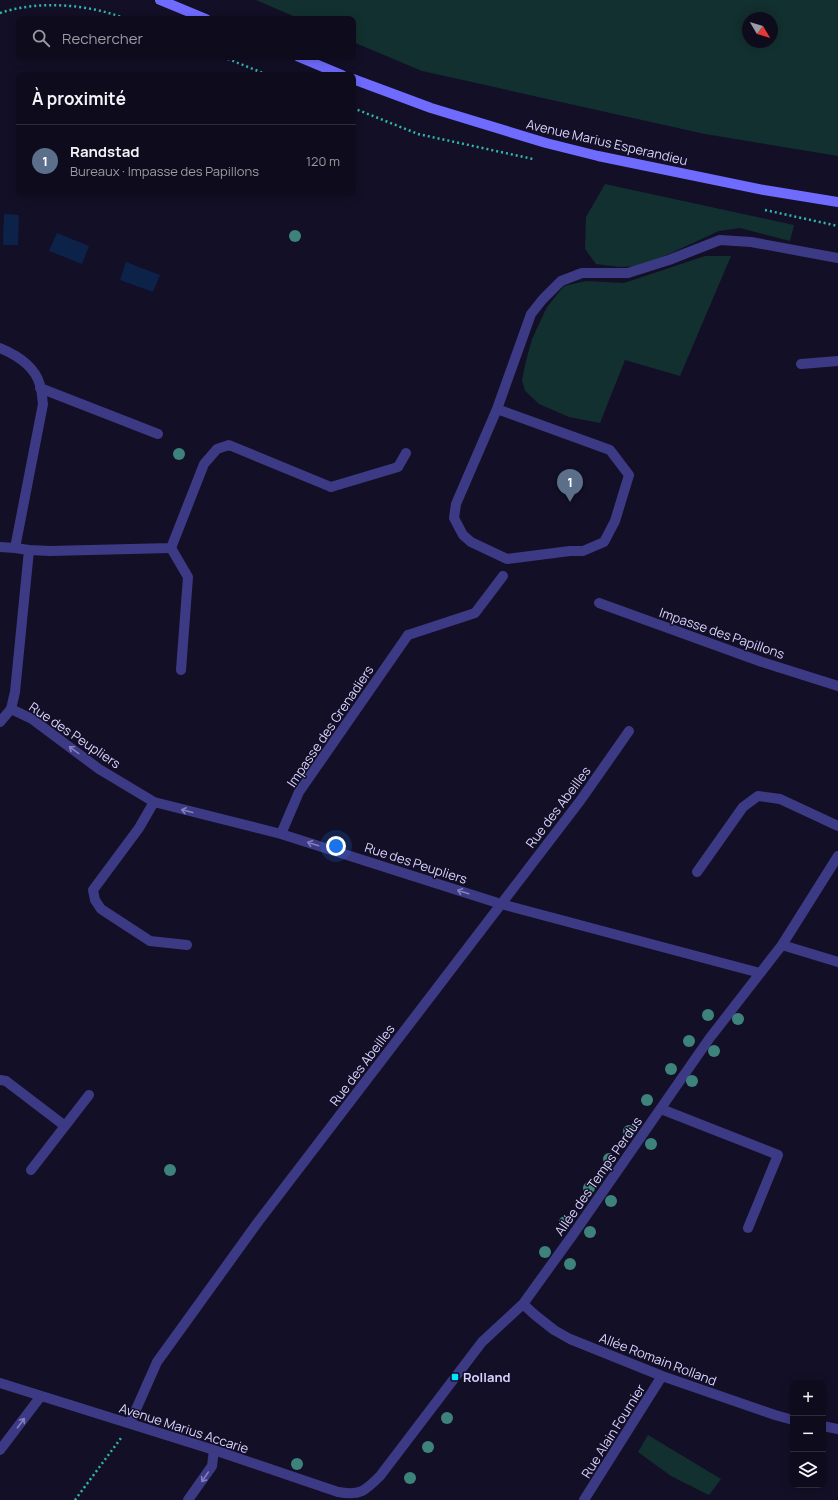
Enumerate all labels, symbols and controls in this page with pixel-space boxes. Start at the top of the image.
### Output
north arrow [742,12,778,48]
search box [16,16,356,60]
icon: search [30,27,52,49]
text: Rechercher [62,28,143,49]
text: À proximité [32,87,126,110]
street label: Avenue Marius Esperandieu [525,115,689,169]
text: Randstad [70,141,140,162]
text: 1 [42,152,48,170]
text: 120 m [306,152,340,170]
text: Bureaux · Impasse des Papillons [70,162,259,180]
pin: 1 [557,469,583,502]
street label: Impasse des Papillons [657,603,787,663]
street label: Impasse des Grenadiers [282,661,378,790]
street label: Rue des Peupliers [26,698,124,772]
one-way arrow [68,746,79,754]
street label: Rue des Abeilles [521,762,595,852]
one-way arrow [181,807,194,814]
your location [326,836,346,856]
street label: Rue des Peupliers [363,838,470,888]
one-way arrow [306,840,319,847]
one-way arrow [457,888,470,895]
street label: Rue des Abeilles [325,1020,399,1110]
street label: Allée des Temps Perdus [550,1113,646,1239]
street label: Allée Romain Rolland [597,1328,719,1390]
place label: Rolland [463,1368,510,1386]
marker: Rolland [450,1372,460,1382]
street label: Rue Alain Fournier [577,1380,649,1481]
map controls [790,1380,826,1488]
button: + [790,1380,826,1416]
street label: Avenue Marius Accarie [117,1399,251,1458]
button: − [790,1416,826,1452]
one-way arrow [16,1418,25,1429]
button: layers [790,1452,826,1488]
one-way arrow [201,1471,209,1482]

